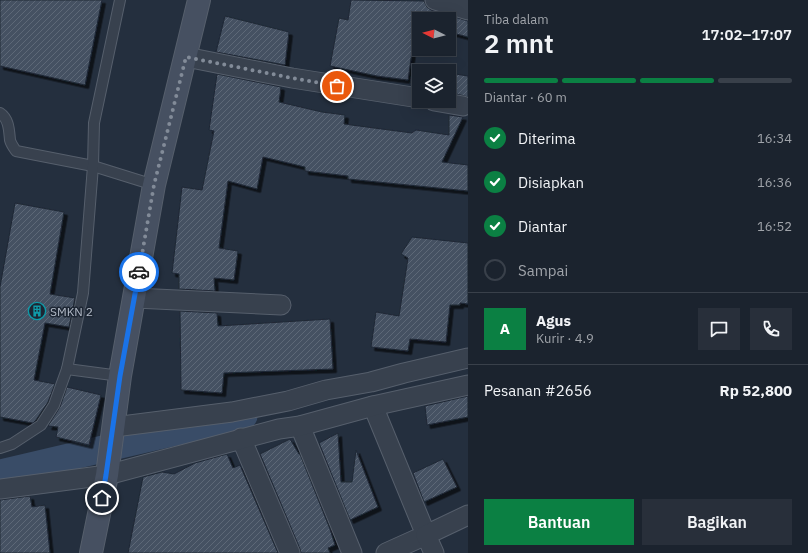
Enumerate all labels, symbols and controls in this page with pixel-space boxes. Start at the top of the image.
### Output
text: Tiba dalam [484,11,549,28]
north arrow [412,12,456,56]
map controls [412,12,456,108]
text: 17:02–17:07 [702,25,792,44]
text: 2 mnt [484,26,554,60]
button: layers [412,64,456,108]
pin [320,69,354,103]
icon: bag [326,75,348,97]
text: Diantar · 60 m [484,89,567,106]
icon: check [484,127,506,149]
text: Diterima [518,129,576,148]
text: 16:34 [757,130,792,147]
icon: check [484,171,506,193]
text: Disiapkan [518,173,584,192]
text: 16:36 [757,174,792,191]
icon: check [484,215,506,237]
text: Diantar [518,217,567,236]
text: 16:52 [757,218,792,235]
courier [119,252,159,292]
icon: car [128,261,150,283]
text: Sampai [518,261,568,280]
building icon: SMKN 2 [27,301,47,321]
place label: SMKN 2 [50,304,93,319]
button: chat [698,308,740,350]
button: phone [750,308,792,350]
text: Agus [536,311,571,330]
text: A [500,319,510,338]
text: Kurir · 4.9 [536,330,594,347]
text: Pesanan #2656 [484,381,592,400]
text: Rp 52,800 [720,381,792,400]
pin [85,481,119,515]
icon: home [91,487,113,509]
button: Bantuan [484,499,634,545]
button: Bagikan [642,499,792,545]

